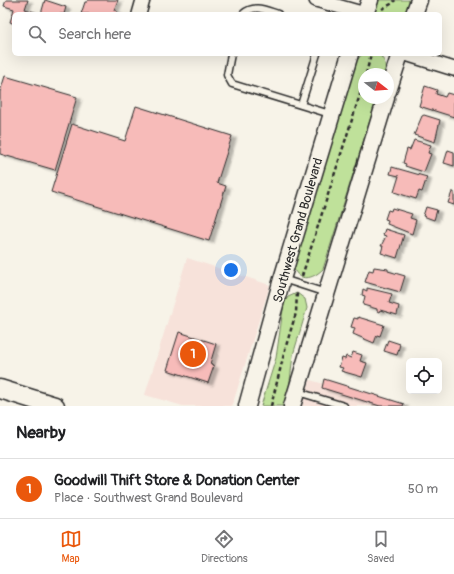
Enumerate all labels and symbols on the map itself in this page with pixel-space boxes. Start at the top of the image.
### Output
north arrow [358,68,394,104]
street label: Southwest Grand Boulevard [270,156,326,305]
your location [221,260,241,280]
pin: 1 [180,339,206,369]

